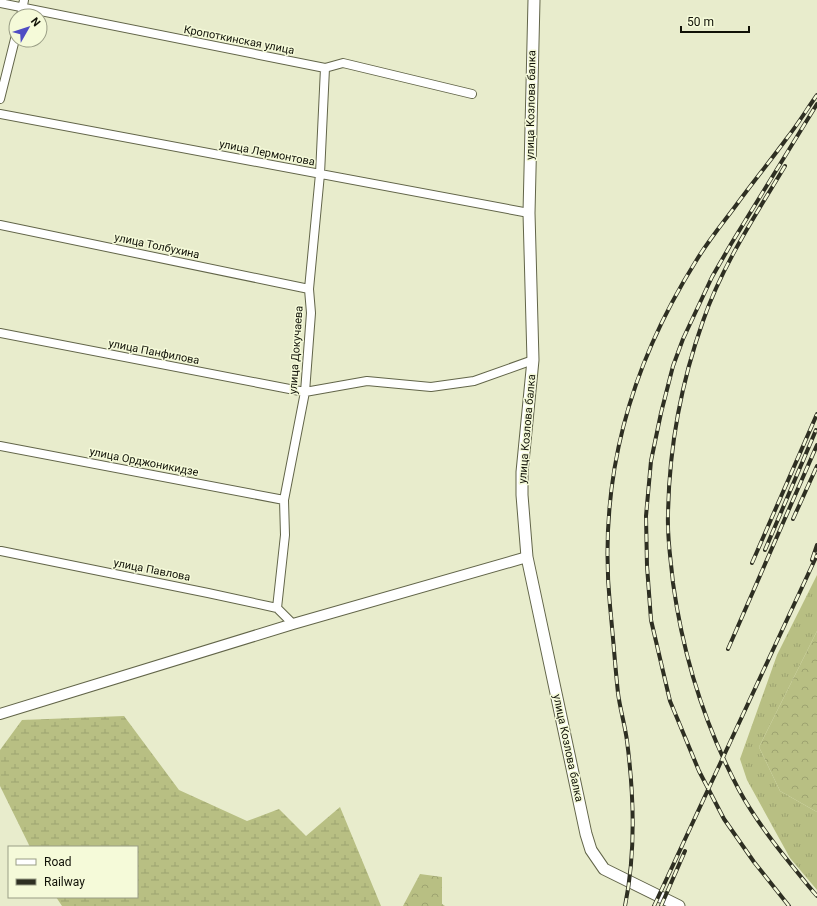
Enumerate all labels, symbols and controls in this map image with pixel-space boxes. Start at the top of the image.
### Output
north arrow [8,8,48,48]
scale bar [681,8,749,34]
text: N [28,15,43,29]
text: 50 m [687,15,714,29]
street label: Кропоткинская улица [183,23,295,57]
street label: улица Козлова балка [524,50,538,160]
street label: улица Лермонтова [218,137,316,169]
street label: улица Толбухина [113,231,201,261]
street label: улица Докучаева [286,305,306,395]
street label: улица Панфилова [107,337,201,367]
street label: улица Козлова балка [516,374,538,484]
street label: улица Орджоникидзе [88,445,200,479]
street label: улица Павлова [112,556,192,584]
street label: улица Козлова балка [550,693,586,803]
legend [8,846,138,898]
text: Road [44,855,72,869]
text: Railway [44,875,85,889]

